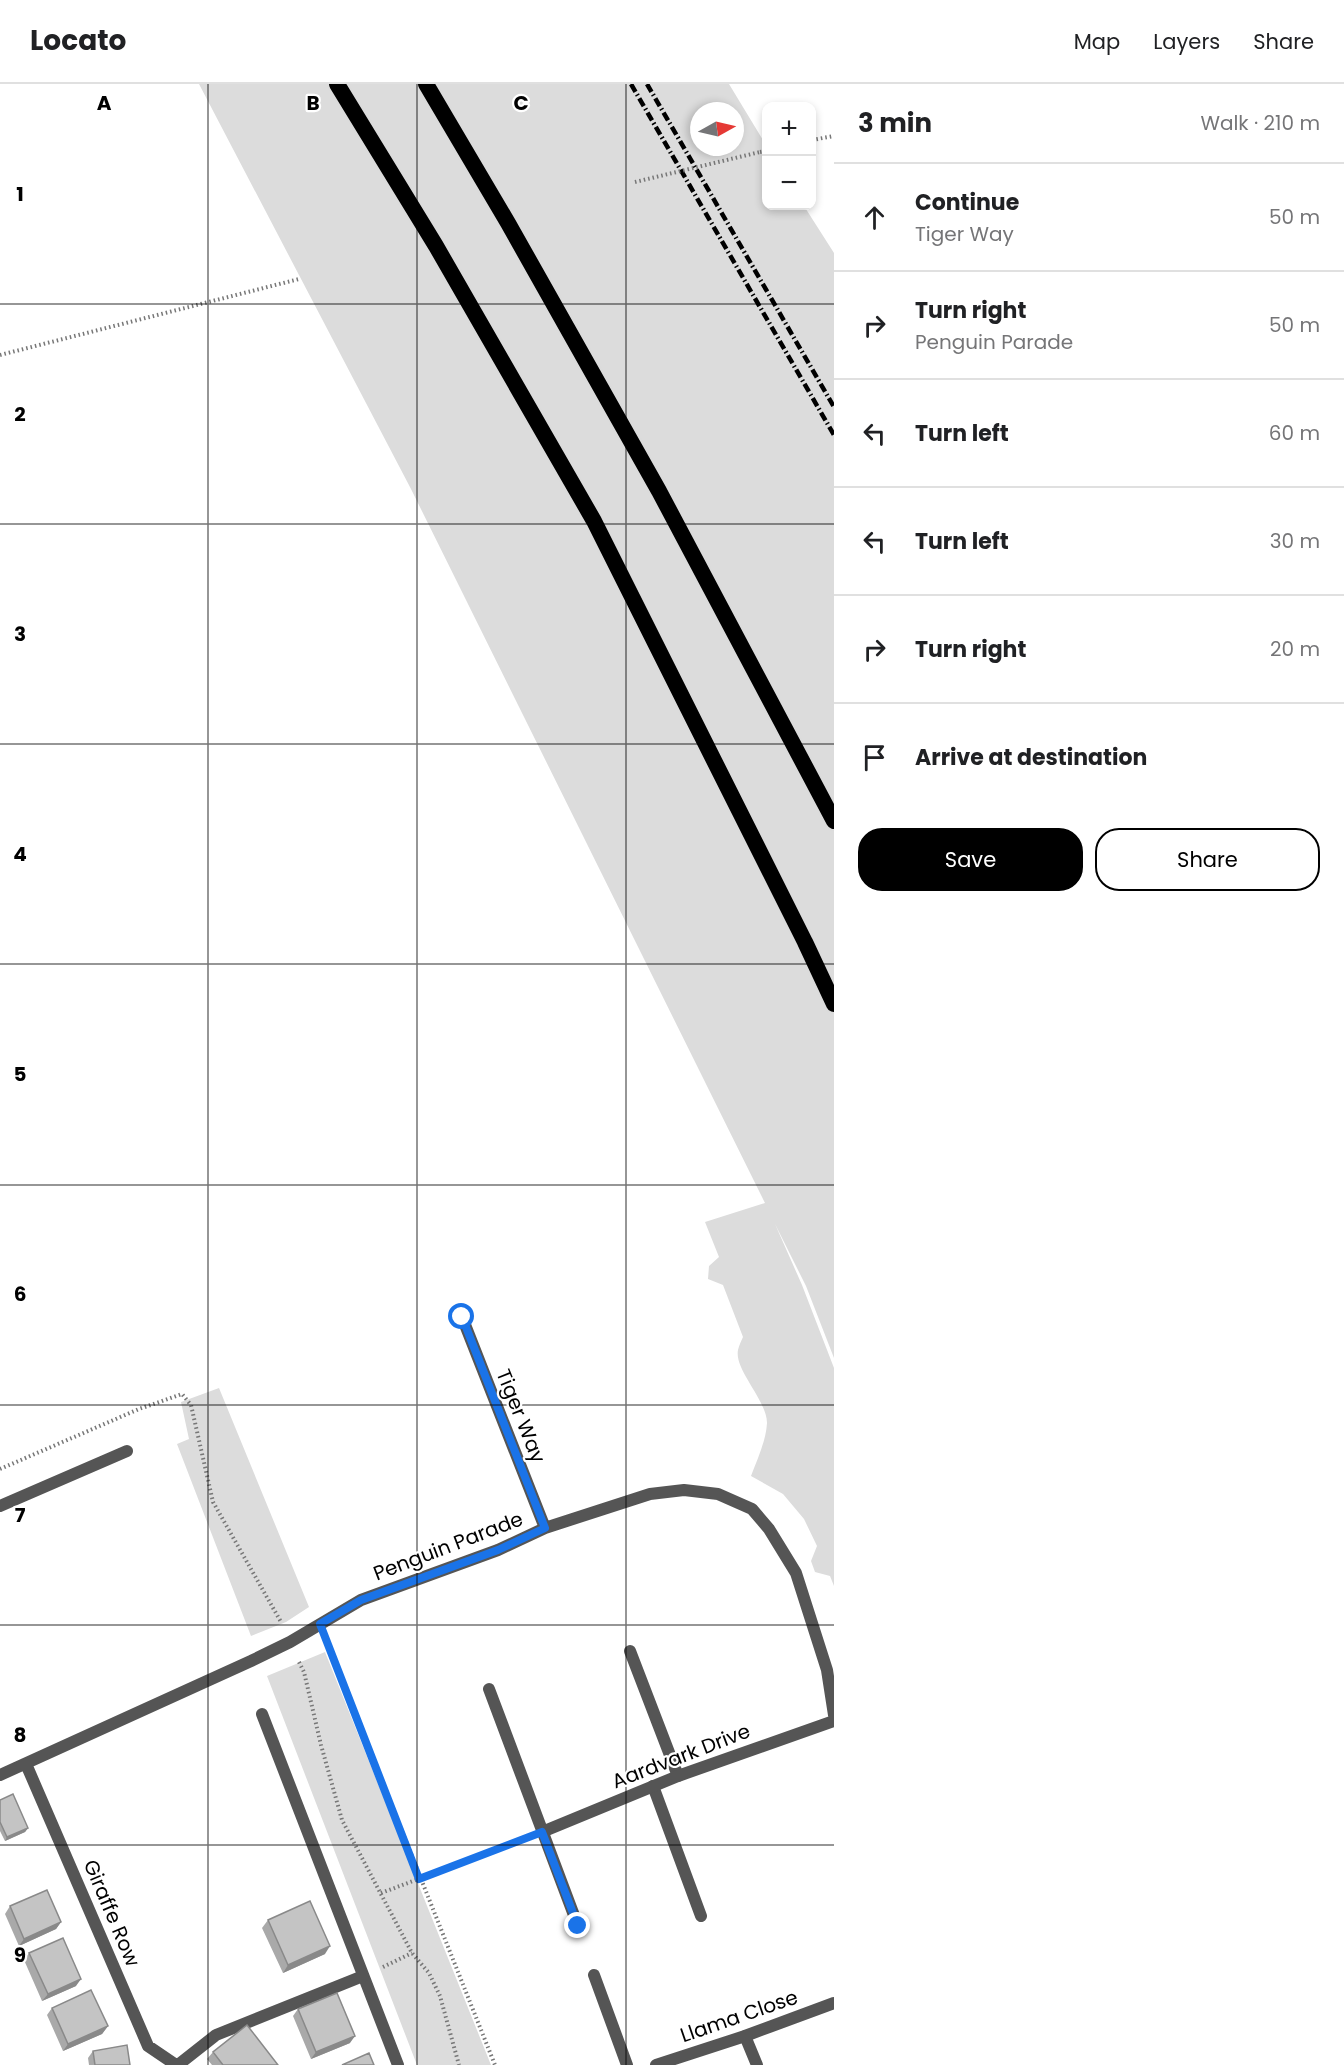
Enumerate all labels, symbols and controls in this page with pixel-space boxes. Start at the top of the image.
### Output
text: Locato [30,21,126,60]
text: Map [1074,27,1120,56]
text: Layers [1153,27,1220,56]
text: Share [1253,27,1314,56]
text: A [97,89,112,117]
text: B [306,89,320,117]
text: C [513,89,529,117]
north arrow [690,102,744,156]
map controls [762,102,816,210]
button: + [762,102,816,156]
text: 3 min [858,105,932,141]
text: Walk · 210 m [1200,109,1320,137]
button: − [762,156,816,210]
text: 1 [16,180,24,208]
text: Continue [915,187,1019,218]
icon: ahead [858,201,891,234]
text: 50 m [1269,203,1320,231]
text: Tiger Way [915,220,1014,248]
text: Turn right [915,295,1026,326]
icon: right [858,309,891,342]
text: 50 m [1269,311,1320,339]
text: Penguin Parade [915,328,1073,356]
text: 2 [14,400,26,428]
icon: left [858,417,891,450]
text: Turn left [915,418,1009,449]
text: 60 m [1269,419,1320,447]
icon: left [858,525,891,558]
text: Turn left [915,526,1009,557]
text: 30 m [1270,527,1320,555]
text: 3 [14,620,26,648]
icon: right [858,633,891,666]
text: Turn right [915,634,1026,665]
text: 20 m [1270,635,1320,663]
icon: arrive [858,741,891,774]
text: Arrive at destination [915,742,1147,773]
button: Save [858,828,1083,891]
button: Share [1095,828,1320,891]
text: 4 [13,840,27,868]
text: 5 [14,1060,27,1088]
text: 6 [14,1280,26,1308]
route start [448,1303,474,1329]
street label: Tiger Way [490,1365,552,1467]
text: 7 [15,1501,26,1529]
street label: Penguin Parade [369,1505,527,1587]
street label: Aardvark Drive [608,1717,754,1795]
text: 8 [14,1721,26,1749]
street label: Giraffe Row [77,1855,147,1971]
route end [564,1912,590,1938]
text: 9 [14,1941,26,1969]
street label: Llama Close [677,1983,801,2049]

